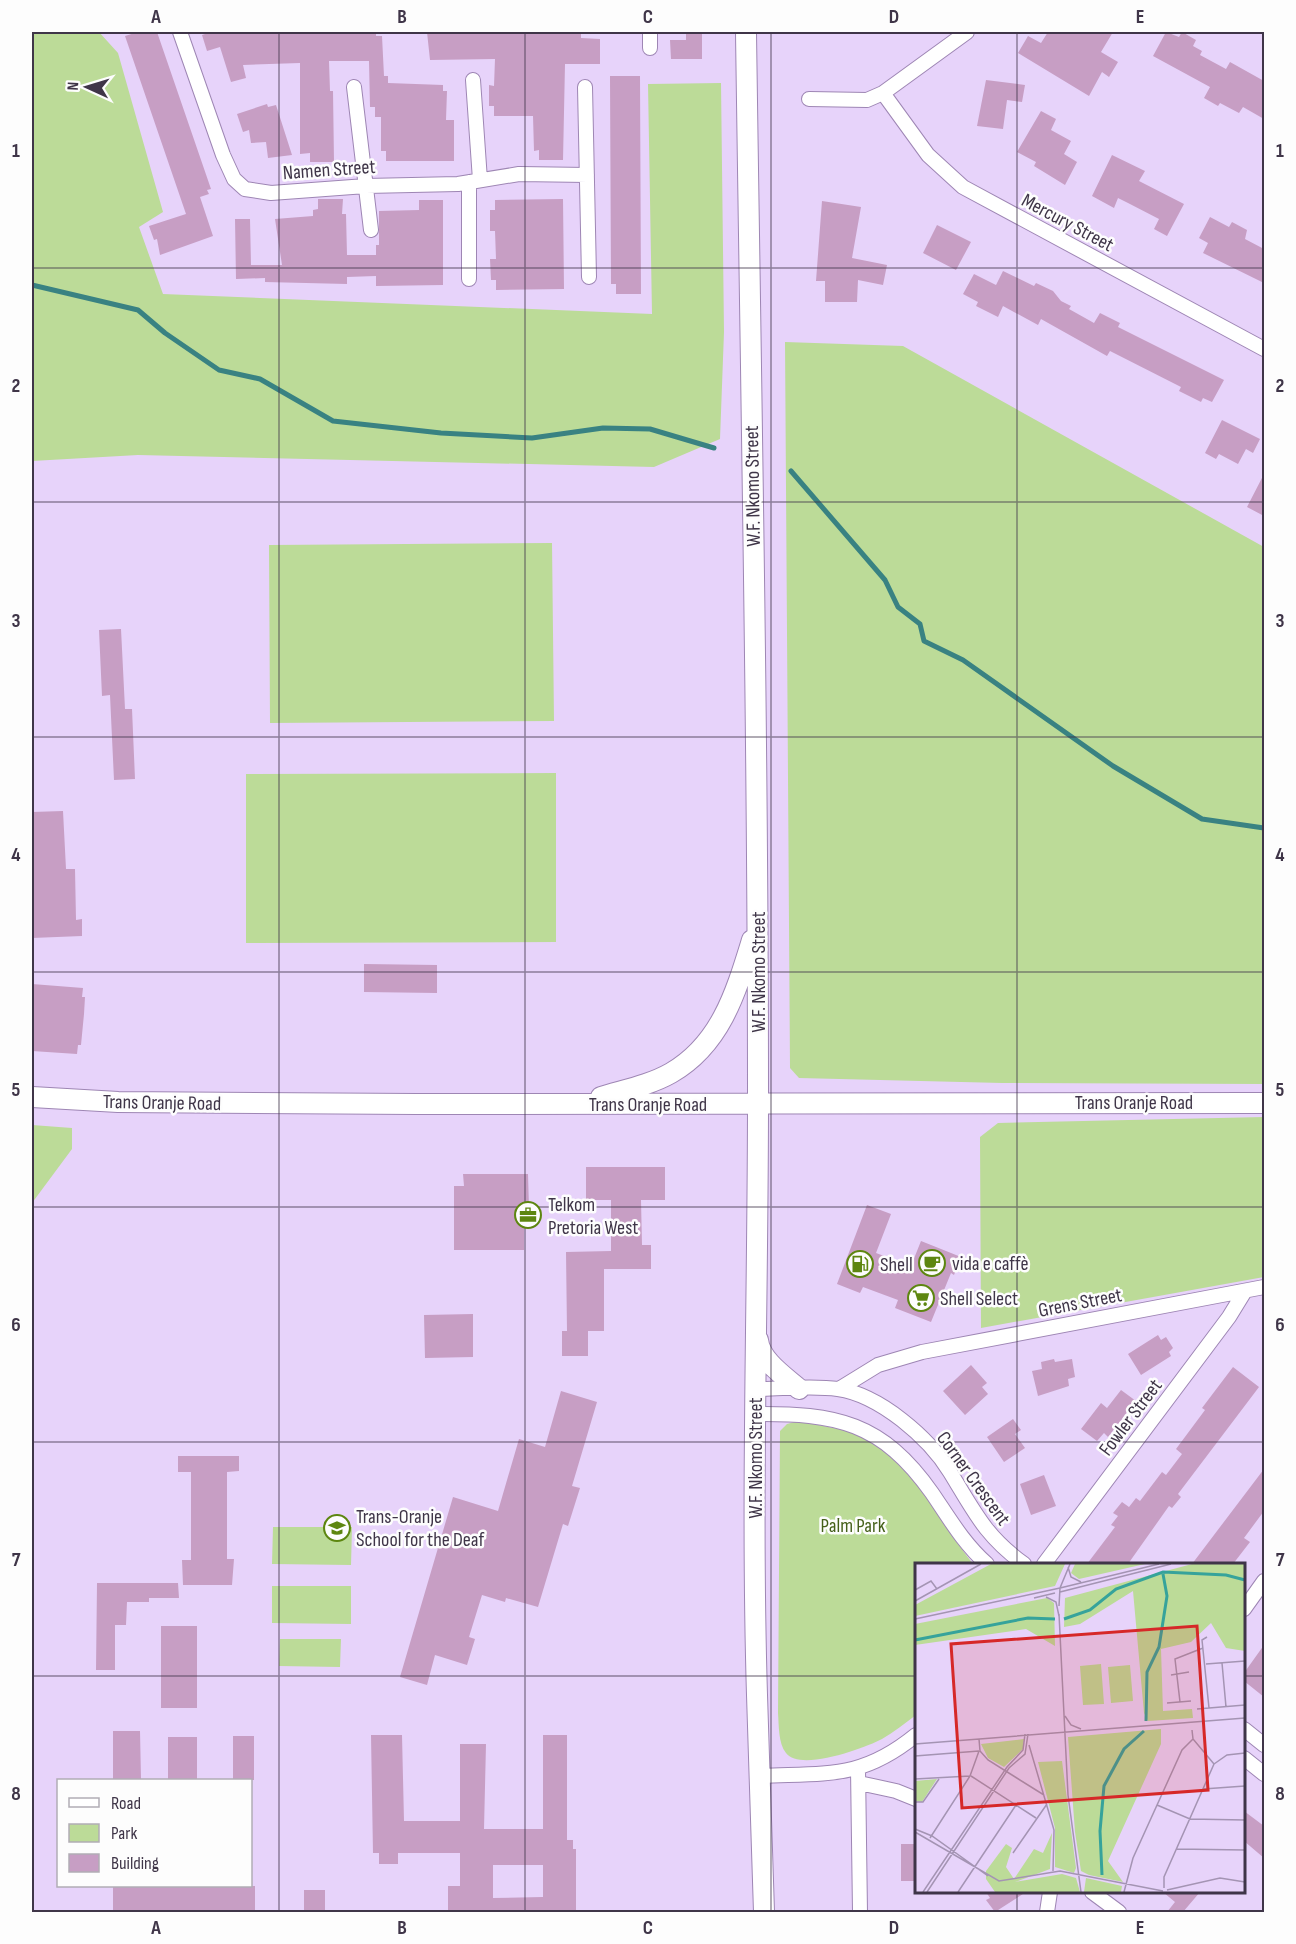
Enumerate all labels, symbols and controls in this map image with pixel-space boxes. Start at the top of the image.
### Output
text: A [150,5,161,29]
text: B [397,5,407,29]
text: C [643,5,653,29]
text: D [889,5,899,29]
text: E [1136,5,1144,29]
north arrow [57,57,117,117]
text: N [64,81,83,91]
text: 1 [12,139,20,163]
text: 1 [1276,139,1284,163]
street label: Namen Street [282,155,376,185]
street label: Mercury Street [1017,189,1118,257]
text: 2 [12,374,20,398]
text: 2 [1276,374,1284,398]
street label: W.F. Nkomo Street [740,425,766,547]
text: 3 [12,609,21,633]
text: 3 [1276,609,1285,633]
text: 4 [11,843,21,867]
text: 4 [1275,843,1285,867]
street label: W.F. Nkomo Street [747,911,771,1033]
text: 5 [12,1078,21,1102]
text: 5 [1276,1078,1285,1102]
street label: Trans Oranje Road [103,1090,221,1116]
street label: Trans Oranje Road [1075,1091,1193,1115]
street label: Trans Oranje Road [589,1093,707,1117]
place label: Telkom Pretoria West [548,1193,638,1240]
office icon: Telkom Pretoria West [513,1200,543,1230]
cafe icon: vida e caffè [917,1248,947,1278]
fuel station icon: Shell [845,1249,875,1279]
place label: vida e caffè [952,1252,1028,1276]
place label: Shell [880,1253,913,1277]
supermarket icon: Shell Select [906,1283,936,1313]
street label: Grens Street [1036,1283,1124,1323]
place label: Shell Select [940,1287,1018,1311]
text: 6 [11,1313,21,1337]
text: 6 [1275,1313,1285,1337]
street label: Fowler Street [1094,1375,1167,1461]
street label: W.F. Nkomo Street [744,1397,768,1519]
street label: Corner Crescent [931,1427,1015,1530]
place label: Trans-Oranje School for the Deaf [356,1505,485,1552]
school or university icon: Trans-Oranje School for the Deaf [322,1513,352,1543]
park label: Palm Park [821,1514,886,1538]
text: 7 [12,1548,21,1572]
text: 7 [1276,1548,1285,1572]
inset map [915,1563,1245,1893]
legend [57,1779,252,1887]
text: 8 [11,1782,21,1806]
text: 8 [1275,1782,1285,1806]
text: Road [111,1793,141,1814]
text: Park [111,1823,137,1844]
text: Building [111,1853,159,1874]
text: A [150,1916,161,1940]
text: B [397,1916,407,1940]
text: C [643,1916,653,1940]
text: D [889,1916,899,1940]
text: E [1136,1916,1144,1940]

